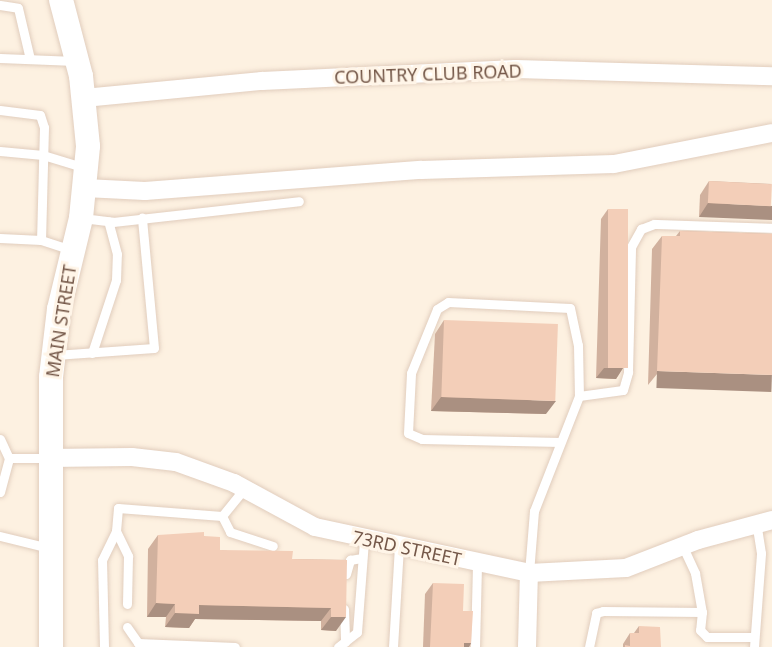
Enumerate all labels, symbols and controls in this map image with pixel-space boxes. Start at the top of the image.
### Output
street label: COUNTRY CLUB ROAD [334,60,522,88]
street label: MAIN STREET [41,263,81,379]
street label: 73RD STREET [351,526,463,570]

